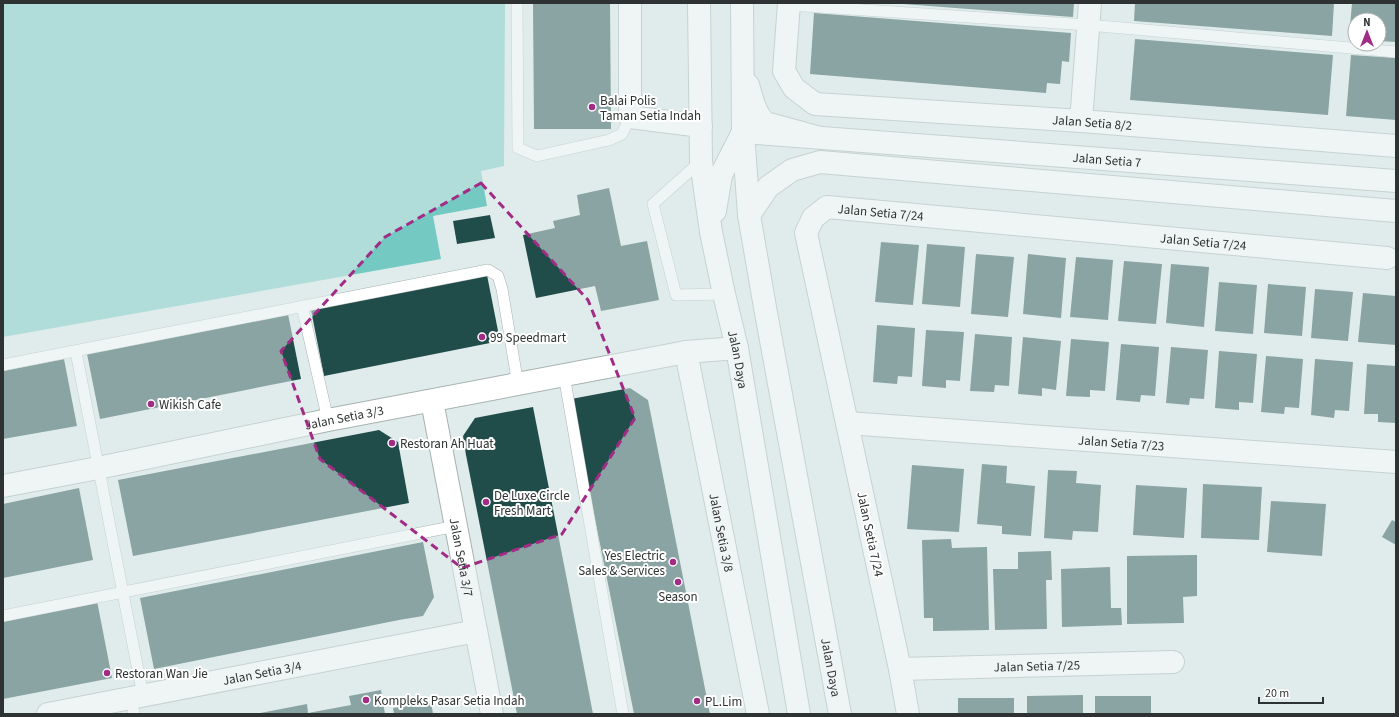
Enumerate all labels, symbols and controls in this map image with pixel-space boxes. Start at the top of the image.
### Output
north arrow [1347,12,1387,52]
text: N [1363,15,1371,30]
place label: Balai Polis Taman Setia Indah [600,92,701,125]
marker: Balai Polis Taman Setia Indah [587,102,597,112]
street label: Jalan Setia 8/2 [1052,111,1133,135]
street label: Jalan Setia 7 [1072,149,1142,172]
street label: Jalan Setia 7/24 [837,200,925,226]
street label: Jalan Setia 7/24 [1159,229,1248,255]
street label: Jalan Daya [723,328,752,390]
place label: 99 Speedmart [490,329,567,347]
marker: 99 Speedmart [477,332,487,342]
place label: Wikish Cafe [159,396,221,414]
marker: Wikish Cafe [146,399,156,409]
street label: Jalan Setia 3/3 [303,402,385,435]
street label: Jalan Setia 7/23 [1077,431,1165,456]
place label: Restoran Ah Huat [400,435,494,453]
marker: Restoran Ah Huat [387,438,397,448]
place label: De Luxe Circle Fresh Mart [494,487,570,520]
street label: Jalan Setia 7/24 [852,490,888,579]
street label: Jalan Setia 3/8 [704,492,738,574]
marker: De Luxe Circle Fresh Mart [481,497,491,507]
street label: Jalan Setia 3/7 [445,516,477,598]
place label: Yes Electric Sales & Services [578,547,666,580]
marker: Yes Electric Sales & Services [668,557,678,567]
marker: Season [673,577,683,587]
place label: Season [658,588,698,606]
street label: Jalan Daya [816,637,845,698]
street label: Jalan Setia 7/25 [994,656,1080,677]
street label: Jalan Setia 3/4 [221,657,304,690]
place label: Restoran Wan Jie [115,665,208,683]
marker: Restoran Wan Jie [102,668,112,678]
scale bar [1259,679,1323,705]
text: 20 m [1265,685,1289,702]
place label: Kompleks Pasar Setia Indah [374,692,525,710]
place label: PL.Lim [705,693,742,711]
marker: Kompleks Pasar Setia Indah [361,695,371,705]
marker: PL.Lim [692,696,702,706]

